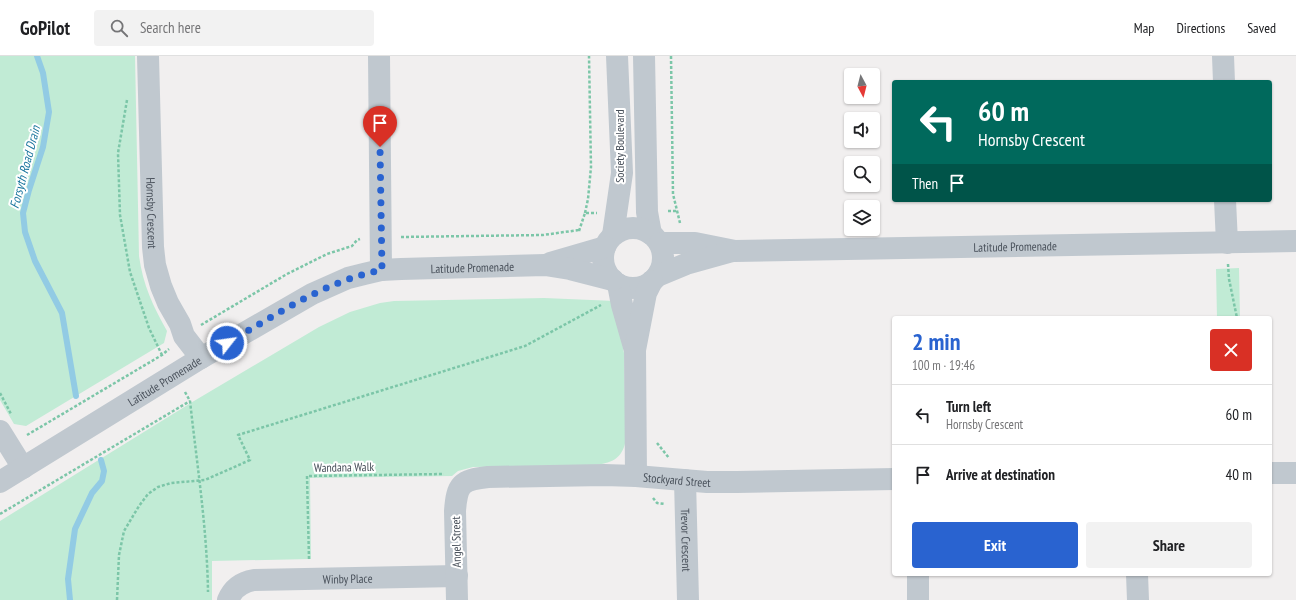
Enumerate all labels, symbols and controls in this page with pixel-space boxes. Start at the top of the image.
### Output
search box [94,10,374,46]
text: GoPilot [20,16,70,40]
icon: search [108,17,130,39]
text: Search here [140,18,201,37]
text: Map [1134,19,1154,37]
text: Directions [1176,19,1225,37]
text: Saved [1247,19,1276,37]
north arrow [844,68,880,104]
map controls [844,68,880,236]
text: 60 m [978,92,1029,129]
icon: left [912,96,964,148]
pin [363,106,397,147]
street label: Society Boulevard [612,109,627,183]
icon: arrive [369,112,391,134]
button: sound [844,112,880,148]
water label: Forsyth Road Drain [6,123,45,210]
text: Hornsby Crescent [978,128,1085,151]
button: search [844,156,880,192]
icon: arrive [946,172,968,194]
text: Then [912,174,938,193]
street label: Hornsby Crescent [144,177,161,250]
button: layers [844,200,880,236]
street label: Latitude Promenade [973,238,1057,254]
street label: Latitude Promenade [430,258,514,276]
position arrow [206,322,248,364]
text: 2 min [912,326,960,357]
button: close [1210,329,1252,371]
street label: Latitude Promenade [125,352,204,409]
text: 100 m · 19:46 [912,357,975,374]
text: Turn left [946,397,991,416]
icon: left [912,404,934,426]
text: 60 m [1226,405,1252,424]
text: Hornsby Crescent [946,416,1023,433]
street label: Wandana Walk [314,459,374,475]
icon: arrive [912,464,934,486]
text: Arrive at destination [946,465,1055,484]
text: 40 m [1226,465,1252,484]
street label: Stockyard Street [642,469,711,490]
street label: Trevor Crescent [678,508,695,573]
street label: Angel Street [448,516,464,568]
button: Exit [912,522,1078,568]
button: Share [1086,522,1252,568]
street label: Winby Place [323,570,373,586]

